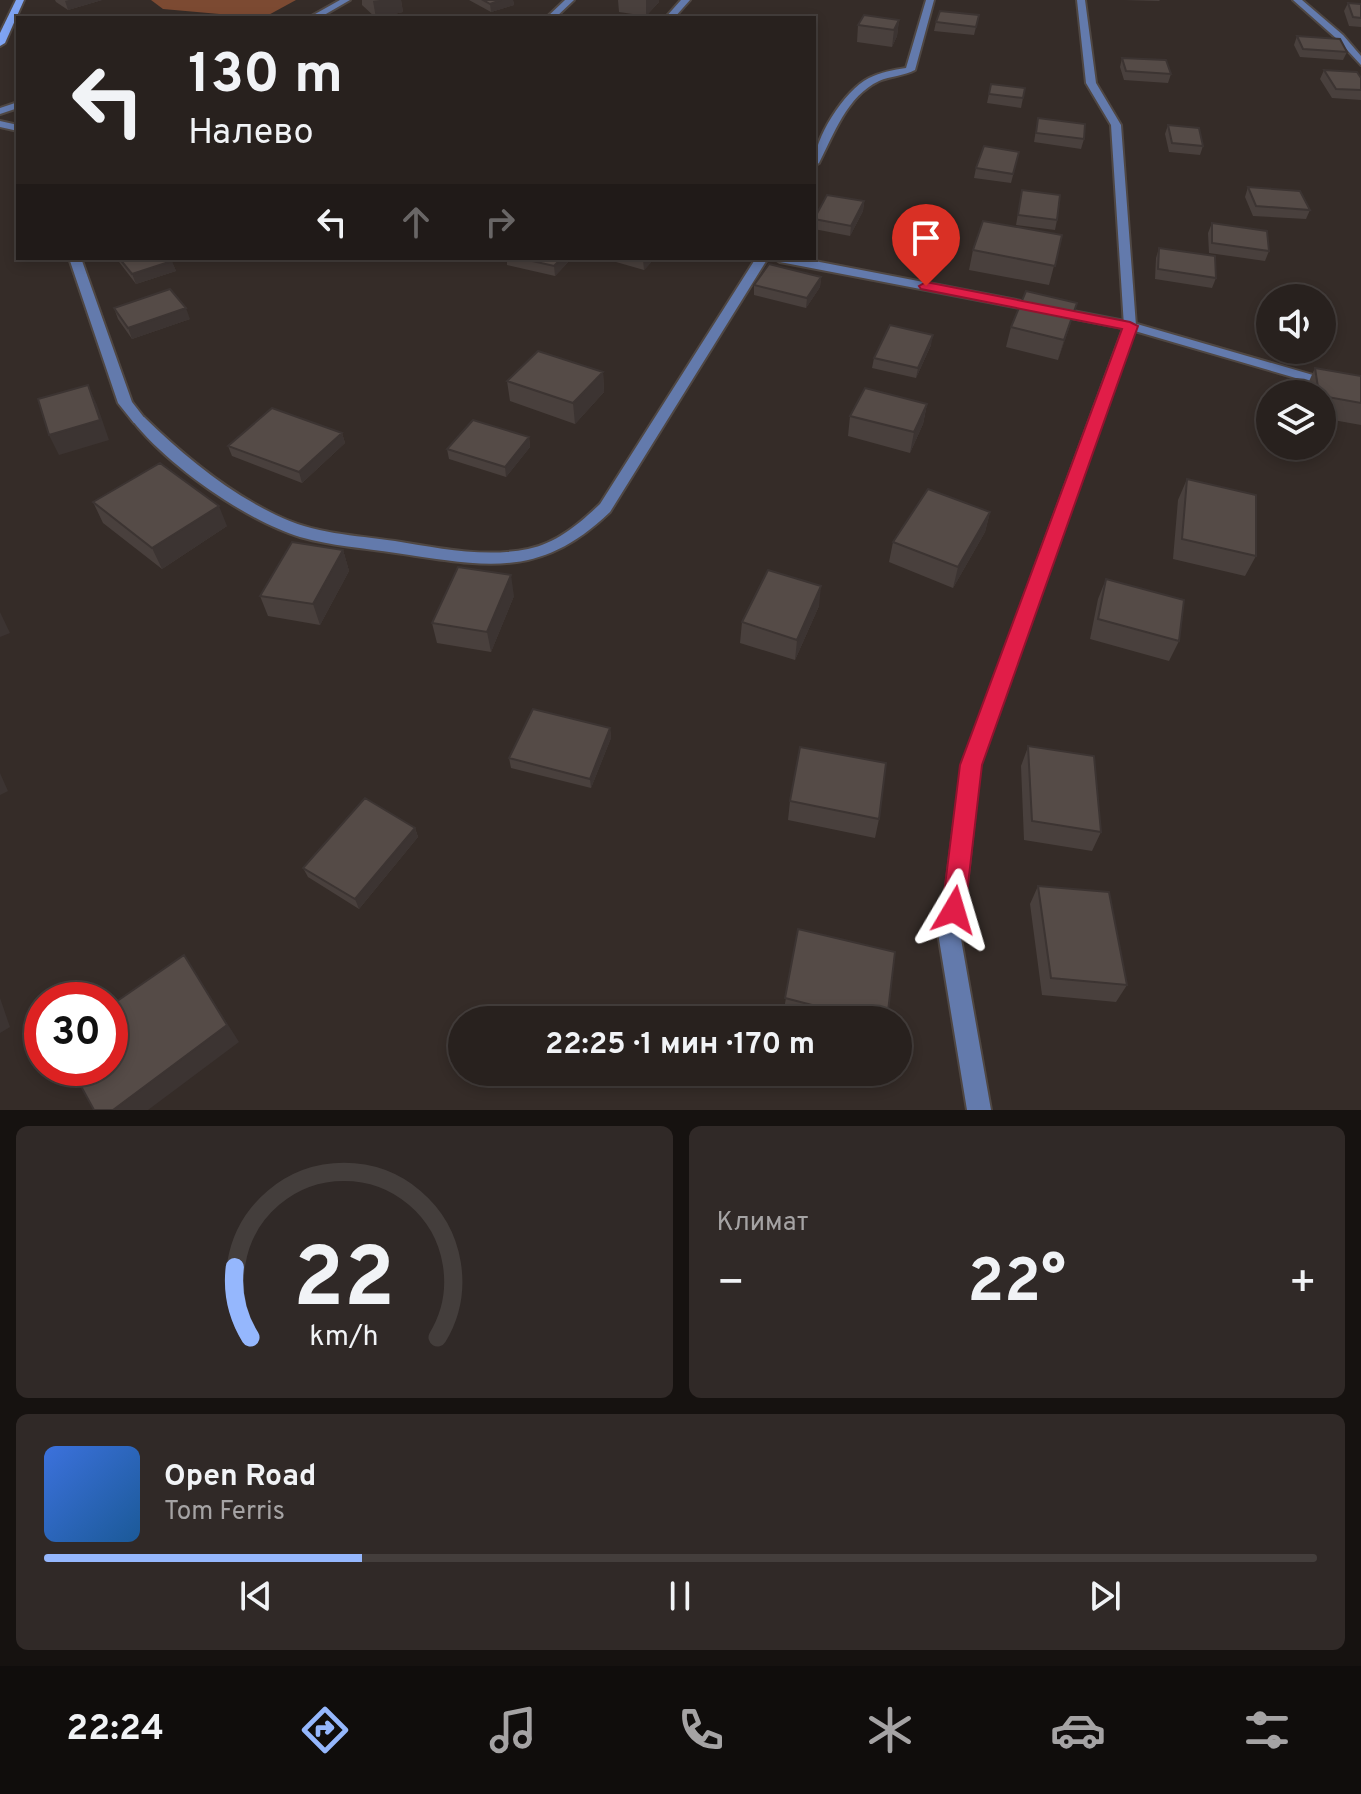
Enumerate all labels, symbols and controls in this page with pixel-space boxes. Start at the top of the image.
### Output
text: 130 m [188,42,343,112]
icon: left [56,48,160,152]
text: Налево [188,111,314,157]
icon: left [310,200,354,244]
icon: ahead [394,200,438,244]
icon: right [478,200,522,244]
pin [892,204,960,286]
icon: arrive [904,216,948,260]
map controls [1256,284,1336,460]
button: sound [1256,284,1336,364]
button: layers [1256,380,1336,460]
position arrow [912,868,996,952]
speed limit sign: 30 [24,982,128,1086]
text: 22:25 · 1 мин · 170 m [545,1027,815,1064]
text: Климат [717,1207,808,1240]
text: 22 [293,1231,395,1336]
text: 22° [968,1247,1066,1323]
text: − [717,1257,745,1313]
text: + [1289,1257,1317,1313]
text: km/h [310,1320,379,1356]
text: Open Road [164,1459,316,1496]
text: Tom Ferris [164,1496,285,1529]
icon: previous [234,1574,278,1618]
icon: pause [658,1574,702,1618]
icon: next [1083,1574,1127,1618]
icon: directions [297,1702,353,1758]
icon: music [485,1702,541,1758]
icon: phone [673,1702,729,1758]
icon: climate [862,1702,918,1758]
icon: car [1050,1702,1106,1758]
icon: filters [1239,1702,1295,1758]
text: 22:24 [66,1707,164,1753]

